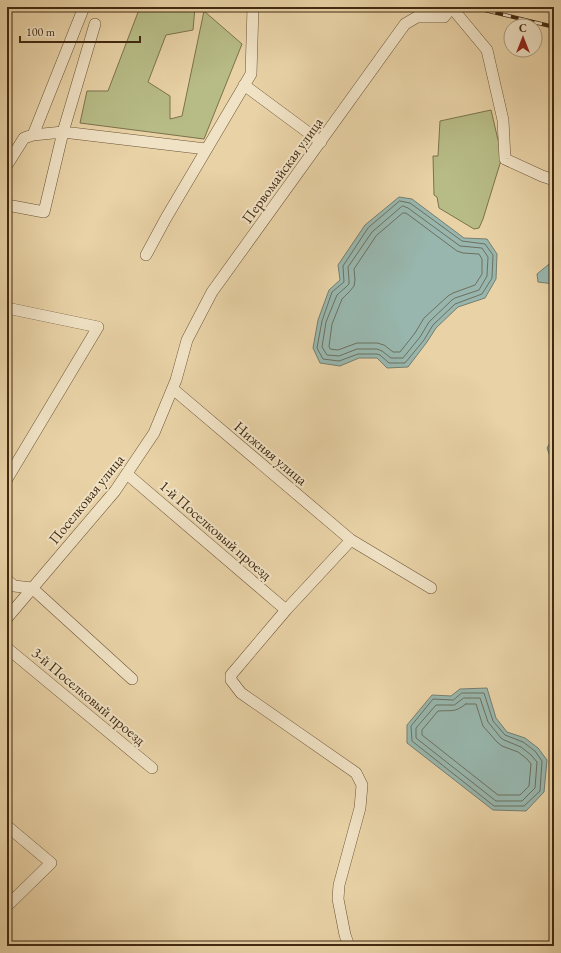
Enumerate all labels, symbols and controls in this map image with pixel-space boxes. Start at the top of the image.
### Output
scale bar [20,18,140,44]
north arrow [503,18,543,58]
text: С [519,21,527,35]
text: 100 m [26,24,56,40]
street label: Первомайская улица [237,113,327,227]
street label: Нижняя улица [230,417,312,489]
street label: Поселковая улица [44,450,128,548]
street label: 1-й Поселковый проезд [156,476,276,584]
street label: 3-й Поселковый проезд [28,643,150,749]

